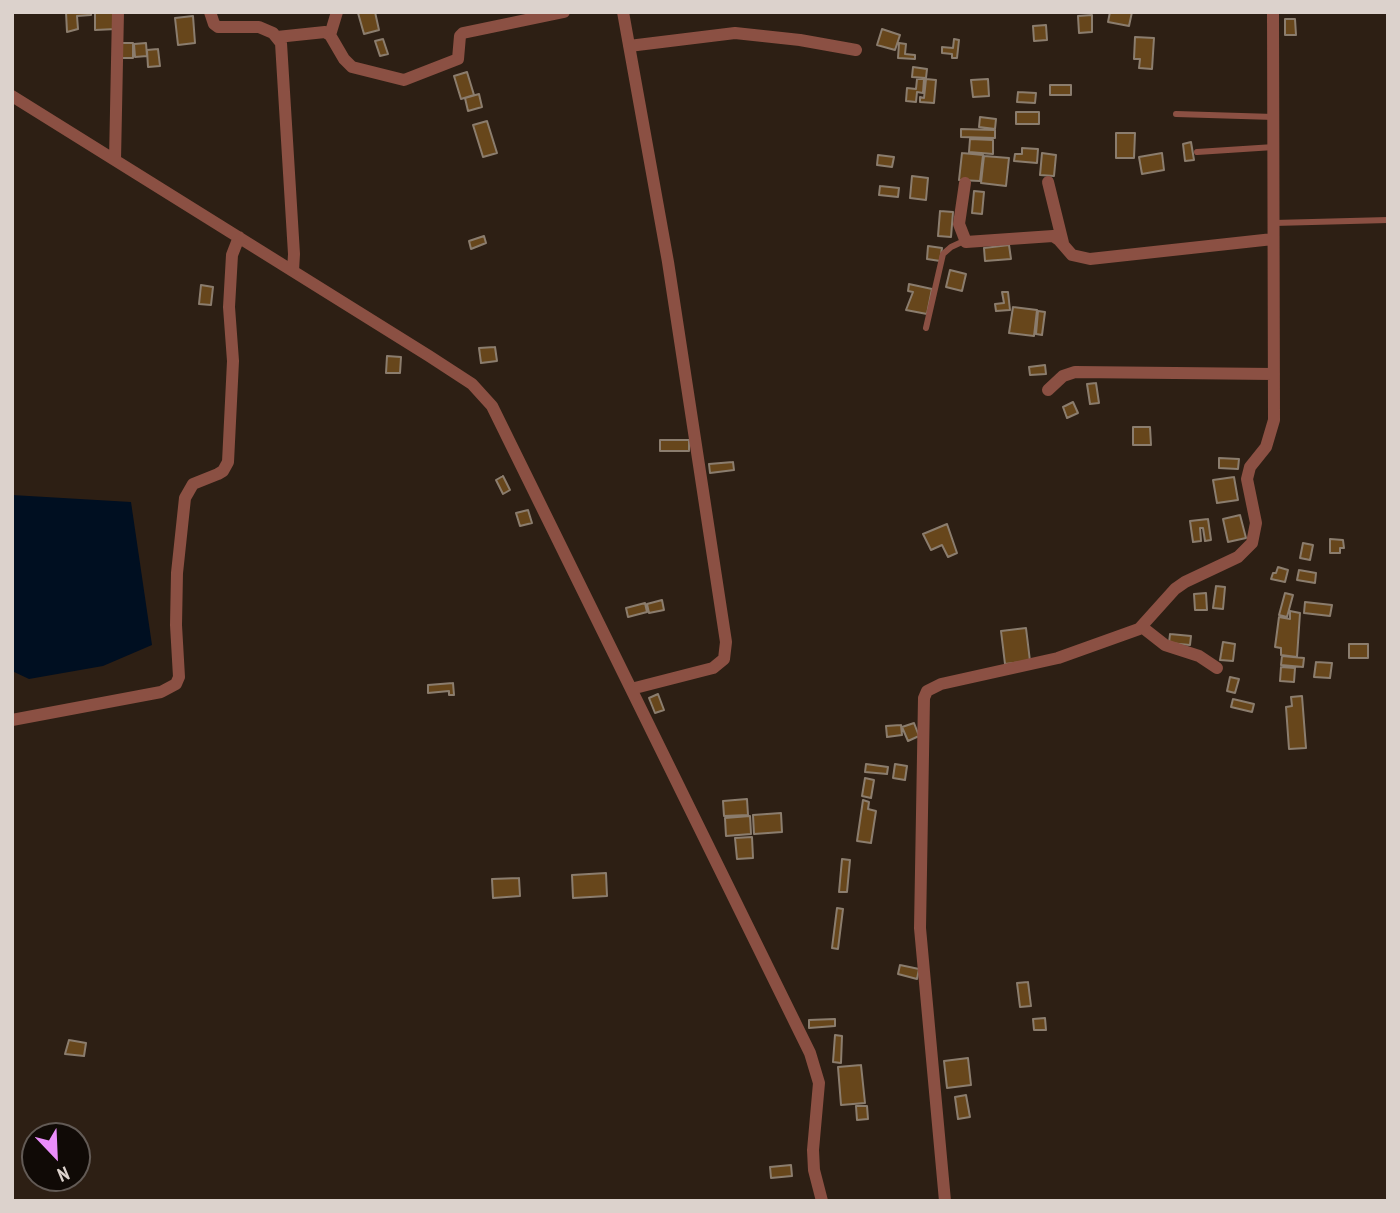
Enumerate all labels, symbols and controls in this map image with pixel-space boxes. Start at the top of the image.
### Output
north arrow [21,1122,91,1192]
text: N [54,1161,73,1188]

